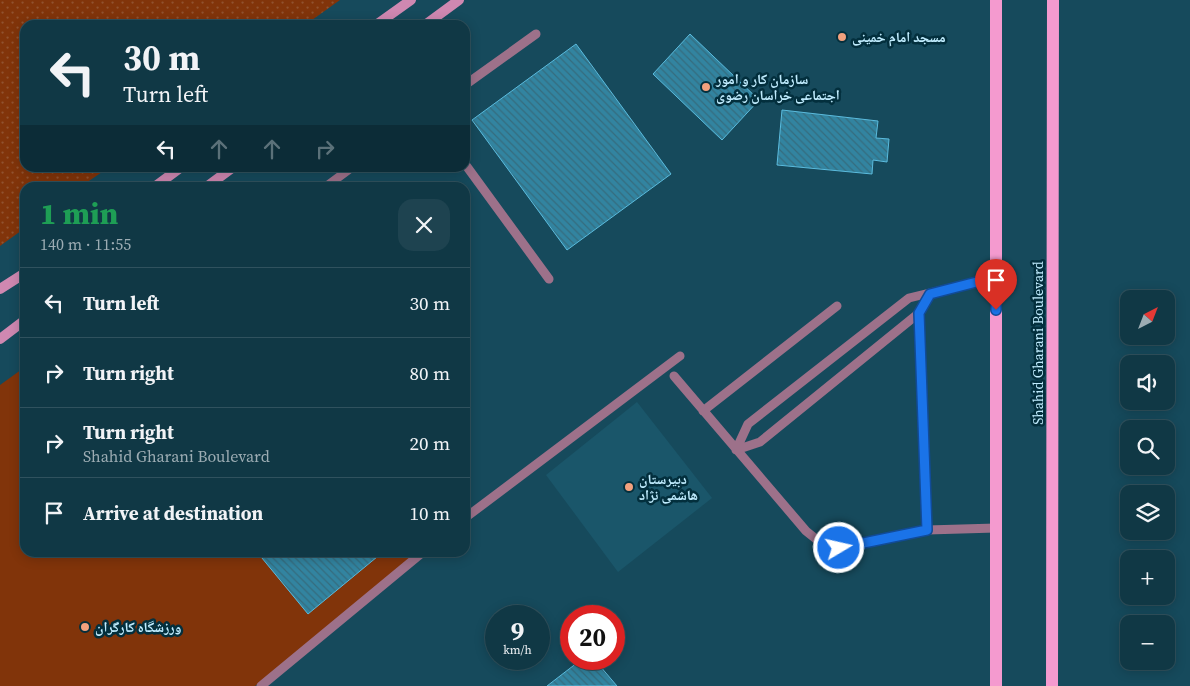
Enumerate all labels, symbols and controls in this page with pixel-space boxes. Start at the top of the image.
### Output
place label: مسجد امام خمینی [852,27,946,47]
marker: مسجد امام خمینی [836,31,848,43]
text: 30 m [123,34,200,82]
icon: left [40,40,105,105]
place label: سازمان کار و امور اجتماعی خراسان رضوی [715,69,840,105]
text: Turn left [123,79,208,109]
marker: سازمان کار و امور اجتماعی خراسان رضوی [700,81,712,93]
icon: left [152,135,180,163]
icon: ahead [205,135,233,163]
icon: ahead [258,135,286,163]
icon: right [311,135,339,163]
text: 1 min [40,193,118,234]
button: close [398,199,450,251]
text: 140 m · 11:55 [40,233,131,255]
pin [975,259,1017,310]
street label: Shahid Gharani Boulevard [1028,261,1048,425]
icon: arrive [982,266,1010,294]
icon: left [40,289,68,317]
text: Turn left [83,290,159,316]
text: 30 m [409,290,450,316]
north arrow [1120,290,1175,345]
map controls [1120,290,1175,670]
button: sound [1120,355,1175,410]
icon: right [40,359,68,387]
text: Turn right [83,360,174,386]
text: 80 m [409,360,450,386]
text: Turn right [83,419,174,445]
button: search [1120,420,1175,475]
icon: right [40,429,68,457]
text: 20 m [409,430,450,456]
text: Shahid Gharani Boulevard [83,445,270,467]
place label: دبیرستان هاشمی نژاد [639,469,698,505]
marker: دبیرستان هاشمی نژاد [623,481,635,493]
button: layers [1120,485,1175,540]
icon: arrive [40,499,68,527]
text: Arrive at destination [83,500,263,526]
text: 10 m [409,500,450,526]
position arrow [812,521,864,573]
button: + [1120,550,1175,605]
speed limit sign: 20 [560,605,625,670]
text: 9 [511,614,524,648]
button: − [1120,615,1175,670]
place label: ورزشگاه کارگران [95,617,182,637]
marker: ورزشگاه کارگران [79,621,91,633]
text: km/h [503,642,532,658]

